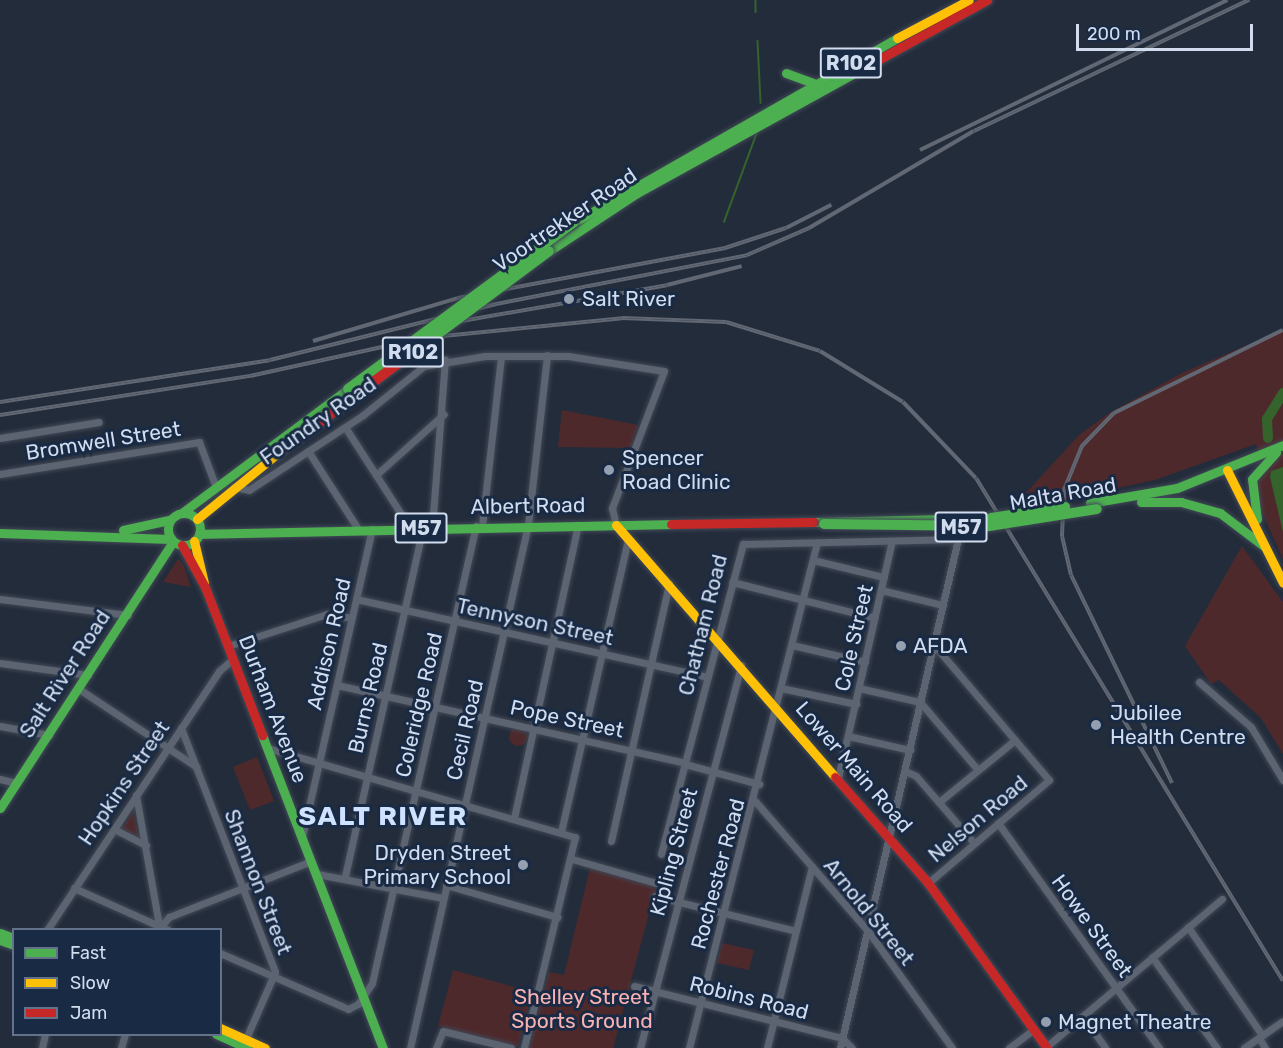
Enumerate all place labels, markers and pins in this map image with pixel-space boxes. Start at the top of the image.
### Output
place label: Salt River [582,286,675,312]
marker: Salt River [560,290,578,308]
place label: Spencer Road Clinic [622,445,730,495]
marker: Spencer Road Clinic [600,461,618,479]
place label: AFDA [913,633,968,659]
marker: AFDA [894,639,908,653]
place label: Jubilee Health Centre [1110,700,1246,750]
marker: Jubilee Health Centre [1087,716,1105,734]
place label: Dryden Street Primary School [363,840,511,890]
marker: Dryden Street Primary School [516,858,530,872]
place label: Magnet Theatre [1058,1009,1212,1035]
marker: Magnet Theatre [1039,1015,1053,1029]

